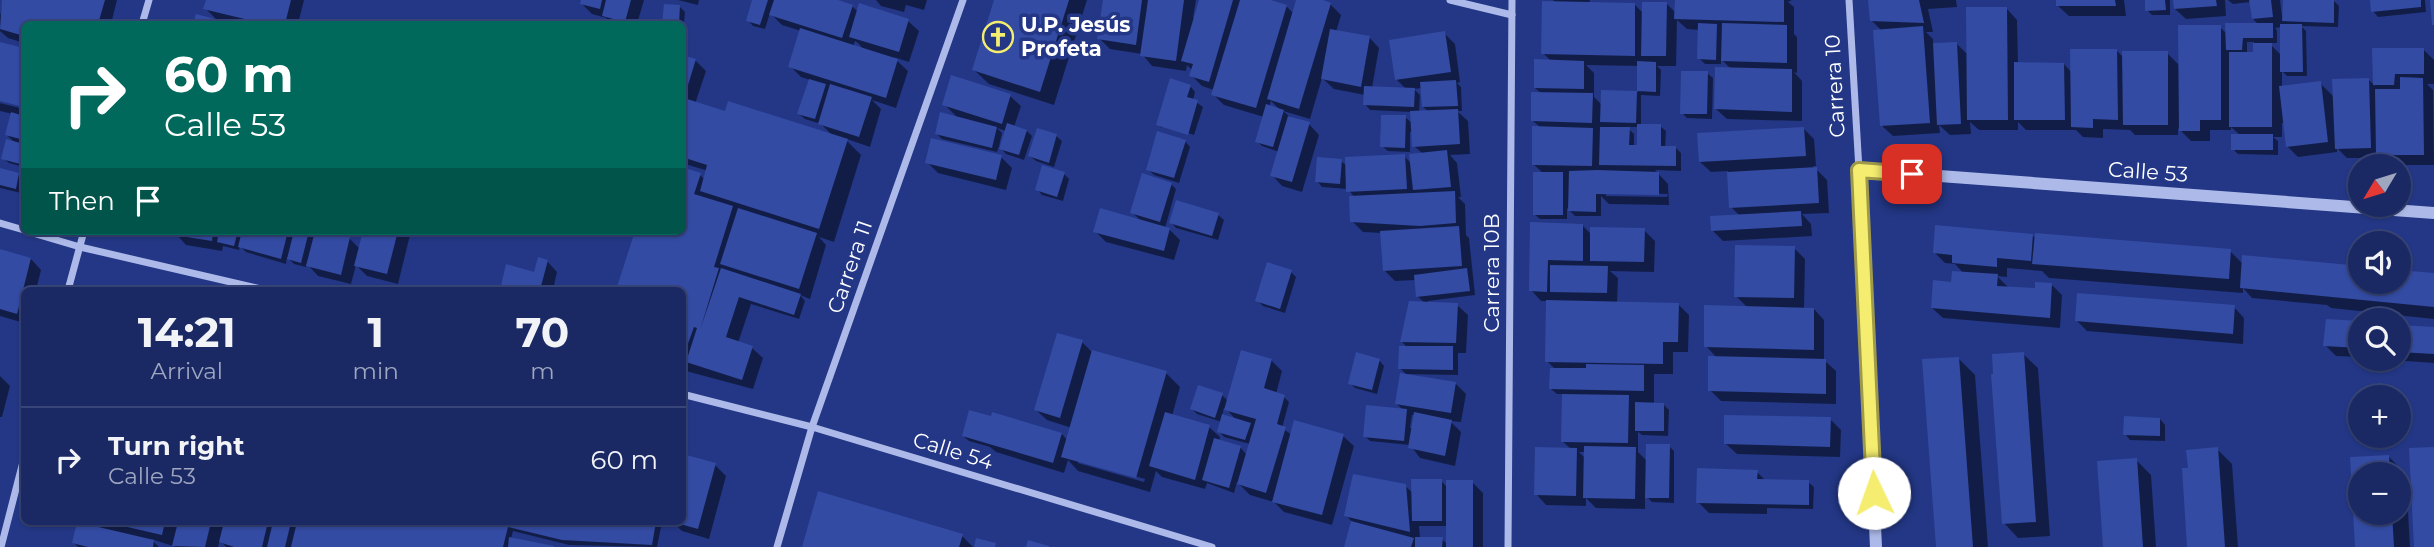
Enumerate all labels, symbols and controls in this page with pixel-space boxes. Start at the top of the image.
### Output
place label: U.P. Jesús Profeta [1021,12,1131,61]
church icon: U.P. Jesús Profeta [981,20,1015,54]
street label: Carrera 10 [1819,34,1850,138]
text: 60 m [164,45,294,104]
icon: right [49,49,140,140]
text: Calle 53 [164,105,286,144]
pin [1882,144,1942,204]
north arrow [2348,154,2412,217]
map controls [2348,154,2411,525]
icon: arrive [1893,155,1931,193]
street label: Calle 53 [2107,156,2189,187]
icon: arrive [129,182,167,220]
text: Then [49,185,115,217]
street label: Carrera 10B [1479,214,1504,333]
street label: Carrera 11 [822,217,877,317]
button: sound [2348,231,2411,294]
text: 14:21 [138,306,236,358]
text: 1 [367,306,384,358]
text: 70 [515,306,569,358]
button: search [2348,308,2411,371]
text: Arrival [151,357,223,385]
text: min [353,357,399,385]
text: m [530,357,555,385]
button: + [2348,385,2411,448]
street label: Calle 54 [910,427,996,475]
text: Turn right [108,430,244,462]
icon: right [49,441,87,479]
text: 60 m [591,444,658,476]
position arrow [1837,456,1911,530]
text: Calle 53 [108,462,196,490]
button: − [2348,462,2411,525]

